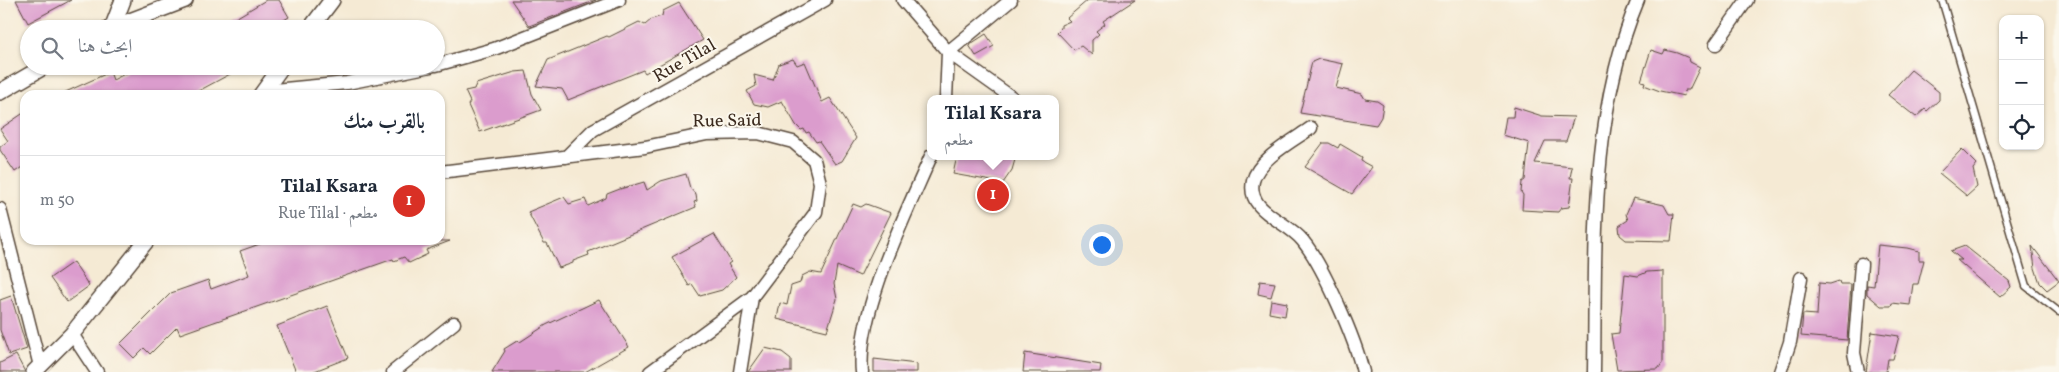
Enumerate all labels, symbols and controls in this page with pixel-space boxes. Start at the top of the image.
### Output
map controls [1999,15,2044,150]
button: + [1999,15,2044,60]
search box [20,20,445,75]
street label: Rue Tilal [649,33,721,89]
icon: search [38,34,66,62]
text: ابحث هنا [78,34,132,60]
button: − [1999,60,2044,105]
popup [927,95,1059,160]
text: Tilal Ksara [944,101,1042,127]
button: locate [1999,105,2044,150]
text: بالقرب منك [343,108,425,137]
street label: Rue Saïd [692,108,762,135]
text: مطعم [944,130,973,152]
text: Tilal Ksara [280,174,378,200]
pin: 1 [977,176,1009,214]
text: 50 m [40,190,74,212]
text: 1 [406,190,412,212]
text: مطعم · Rue Tilal [278,203,378,225]
your location [1089,232,1115,258]

